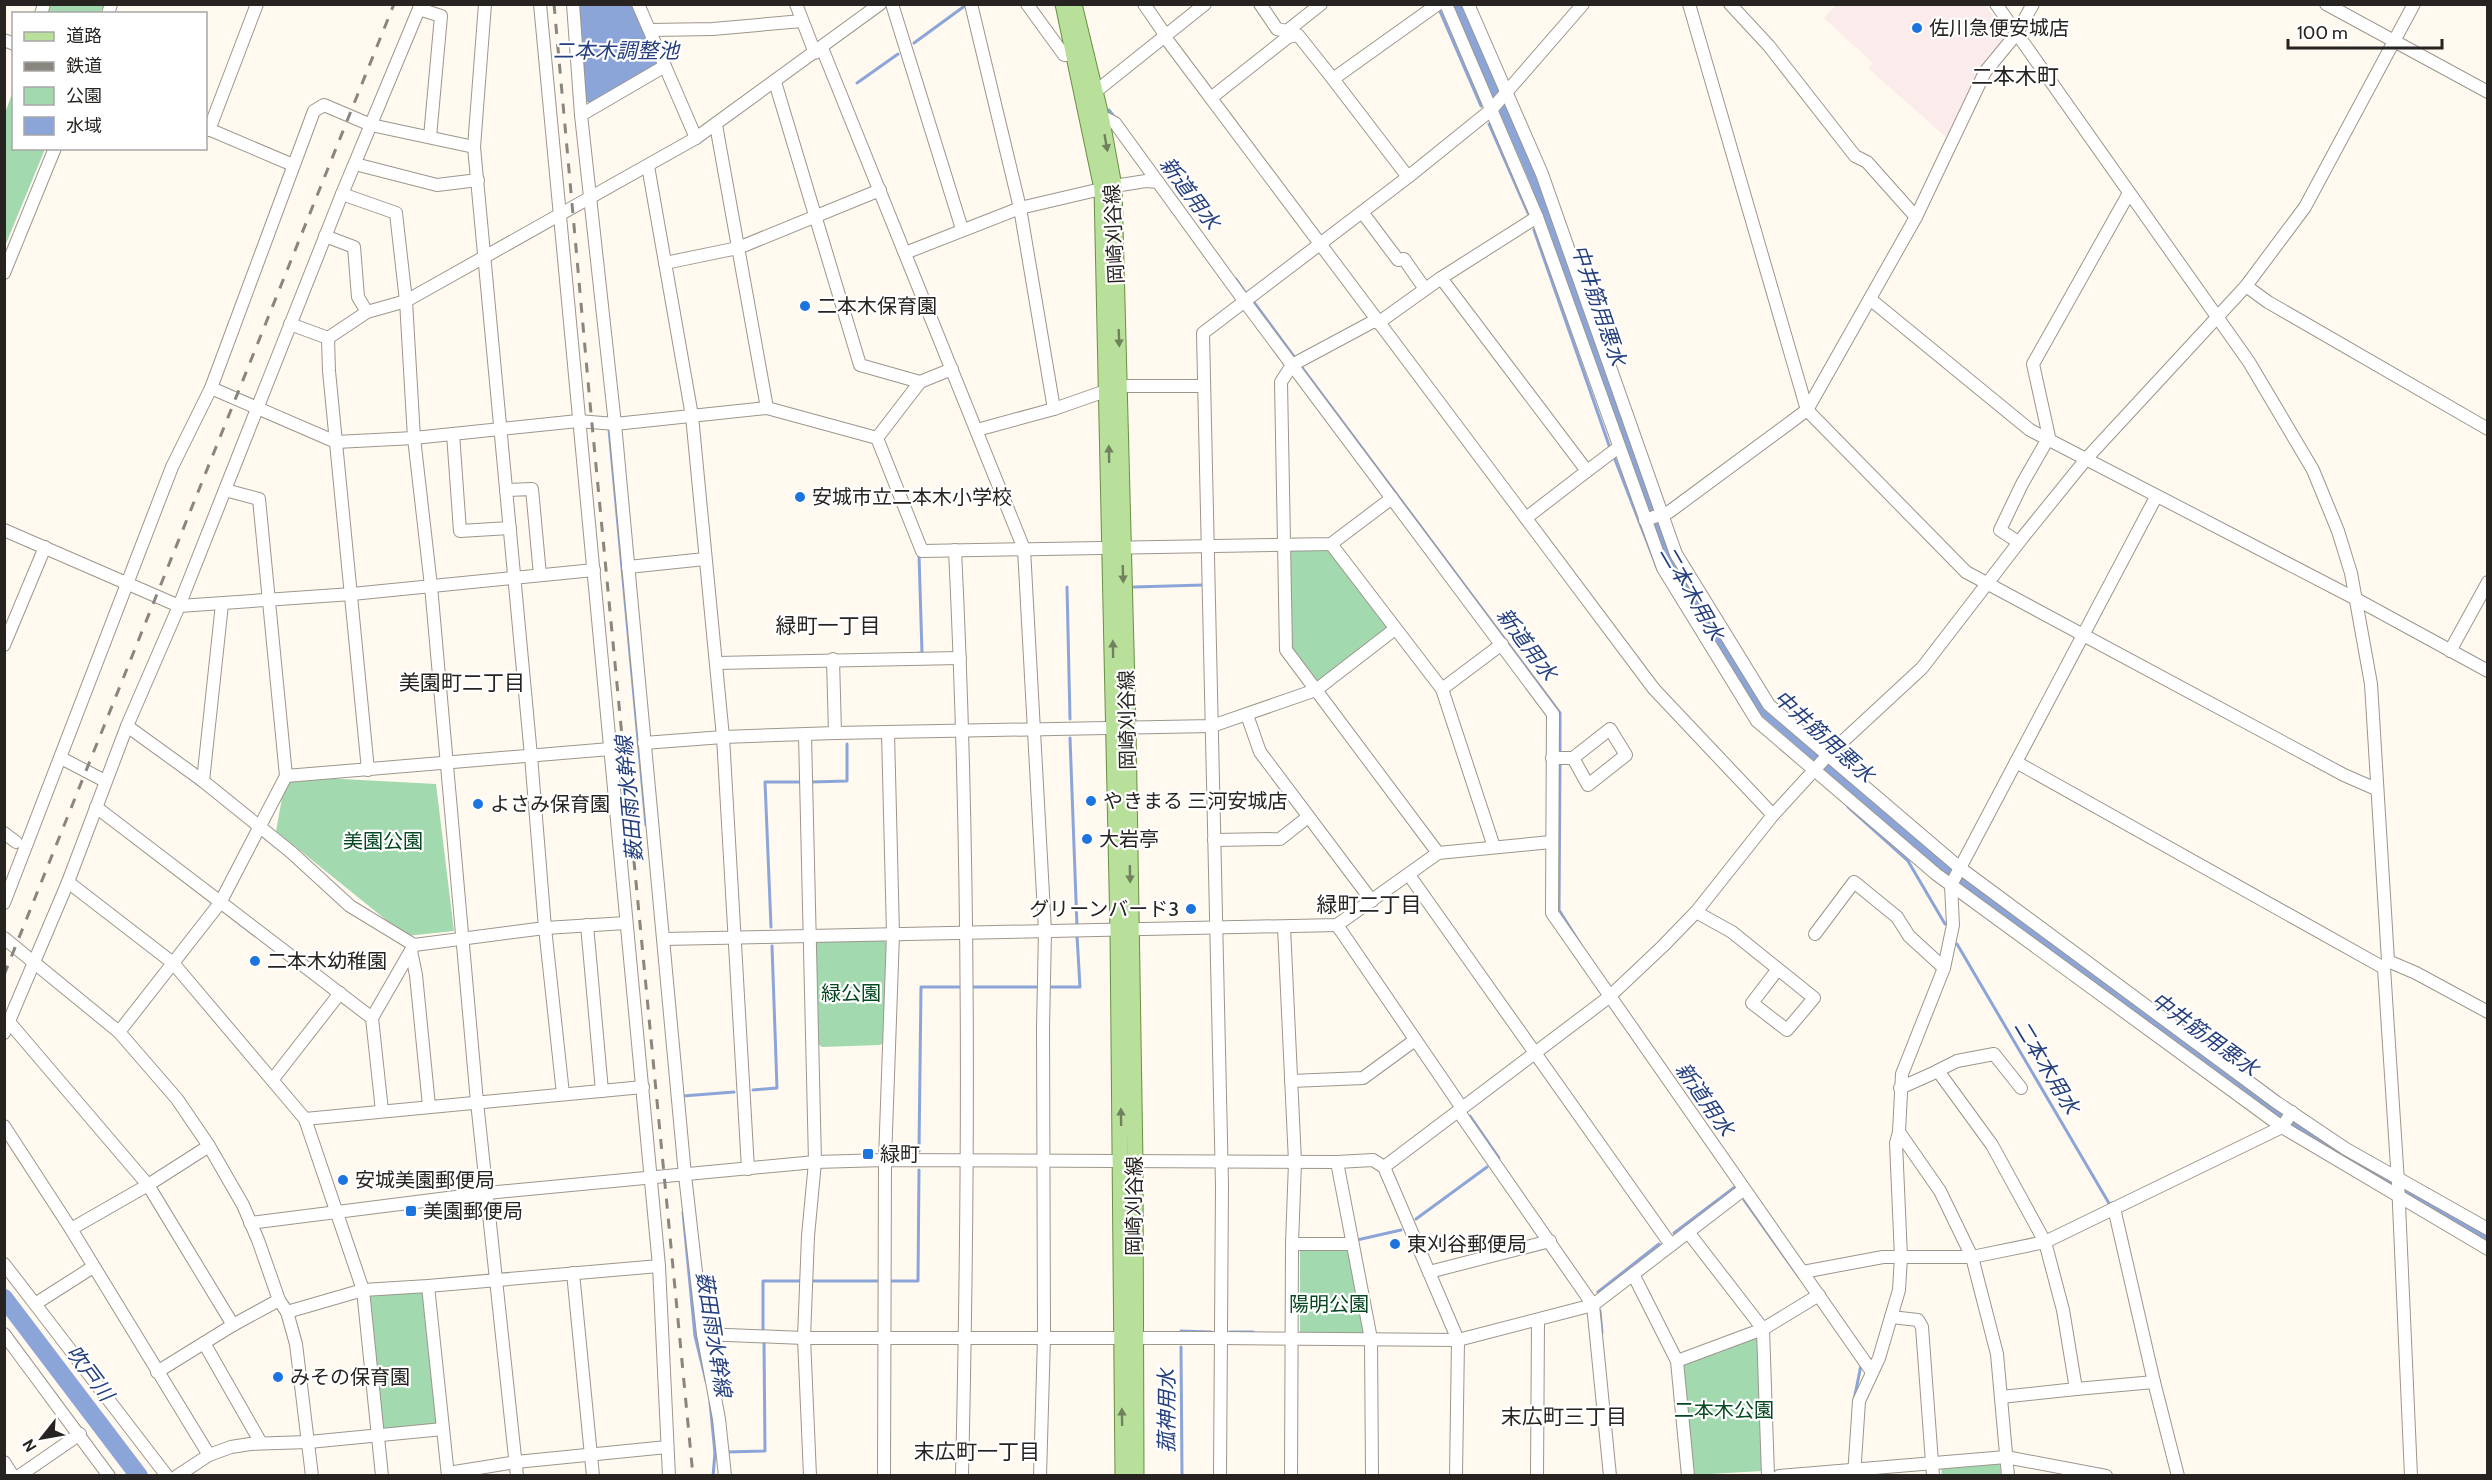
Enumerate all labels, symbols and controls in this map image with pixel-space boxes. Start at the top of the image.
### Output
legend [12,12,207,150]
scale bar [2288,12,2442,50]
place label: 佐川急便安城店 [1929,16,2069,40]
marker: 佐川急便安城店 [1910,21,1924,35]
text: 100 m [2297,22,2348,44]
text: 道路 [66,25,102,47]
water label: 二本木調整池 [553,38,681,63]
text: 鉄道 [66,55,102,77]
district label: 二本木町 [1971,63,2059,90]
text: 公園 [66,85,102,107]
text: 水域 [66,115,102,137]
one-way arrow [1102,134,1111,153]
water label: 新道用水 [1155,152,1226,236]
street label: 岡崎刈谷線 [1099,183,1129,285]
water label: 中井筋用悪水 [1567,241,1632,371]
place label: 二本木保育園 [817,294,937,318]
marker: 二本木保育園 [798,299,812,313]
one-way arrow [1114,328,1123,347]
one-way arrow [1104,445,1114,464]
place label: 安城市立二本木小学校 [812,485,1012,509]
marker: 安城市立二本木小学校 [793,490,807,504]
water label: 二本木用水 [1655,541,1730,646]
one-way arrow [1119,565,1128,584]
water label: 新道用水 [1492,603,1563,687]
district label: 緑町一丁目 [776,613,881,638]
one-way arrow [1108,640,1118,659]
district label: 美園町二丁目 [399,670,525,695]
street label: 岡崎刈谷線 [1114,670,1140,770]
water label: 中井筋用悪水 [1769,685,1881,789]
water label: 薮田雨水幹線 [611,732,647,863]
place label: やきまる 三河安城店 [1103,789,1288,813]
place label: よさみ保育園 [490,792,610,816]
marker: やきまる 三河安城店 [1084,794,1098,808]
marker: よさみ保育園 [471,797,485,811]
place label: 大岩亭 [1099,827,1159,851]
park label: 美園公園 [343,829,423,853]
marker: 大岩亭 [1080,832,1094,846]
one-way arrow [1125,865,1135,884]
district label: 緑町二丁目 [1317,892,1422,917]
place label: グリーンバード3 [1029,897,1179,921]
marker: グリーンバード3 [1184,902,1198,916]
place label: 二本木幼稚園 [267,949,387,973]
marker: 二本木幼稚園 [248,954,262,968]
park label: 緑公園 [821,981,881,1005]
water label: 中井筋用悪水 [2147,987,2265,1082]
water label: 二本木用水 [2009,1016,2086,1120]
water label: 新道用水 [1671,1057,1740,1142]
one-way arrow [1116,1108,1126,1127]
place label: 緑町 [880,1142,920,1166]
marker: 緑町 [861,1147,875,1161]
street label: 岡崎刈谷線 [1122,1156,1146,1256]
place label: 安城美園郵便局 [355,1168,495,1192]
marker: 安城美園郵便局 [336,1173,350,1187]
place label: 美園郵便局 [423,1199,523,1223]
marker: 美園郵便局 [404,1204,418,1218]
place label: 東刈谷郵便局 [1407,1232,1527,1256]
marker: 東刈谷郵便局 [1388,1237,1402,1251]
water label: 薮田雨水幹線 [692,1270,737,1401]
park label: 陽明公園 [1289,1292,1369,1316]
water label: 吹戸川 [61,1340,120,1407]
place label: みその保育園 [290,1365,410,1389]
water label: 菰神用水 [1154,1367,1179,1453]
marker: みその保育園 [271,1370,285,1384]
park label: 二本木公園 [1674,1398,1774,1422]
district label: 末広町三丁目 [1501,1404,1627,1429]
north arrow [12,1408,72,1468]
one-way arrow [1117,1408,1127,1427]
text: N [19,1436,41,1455]
district label: 末広町一丁目 [914,1439,1040,1464]

